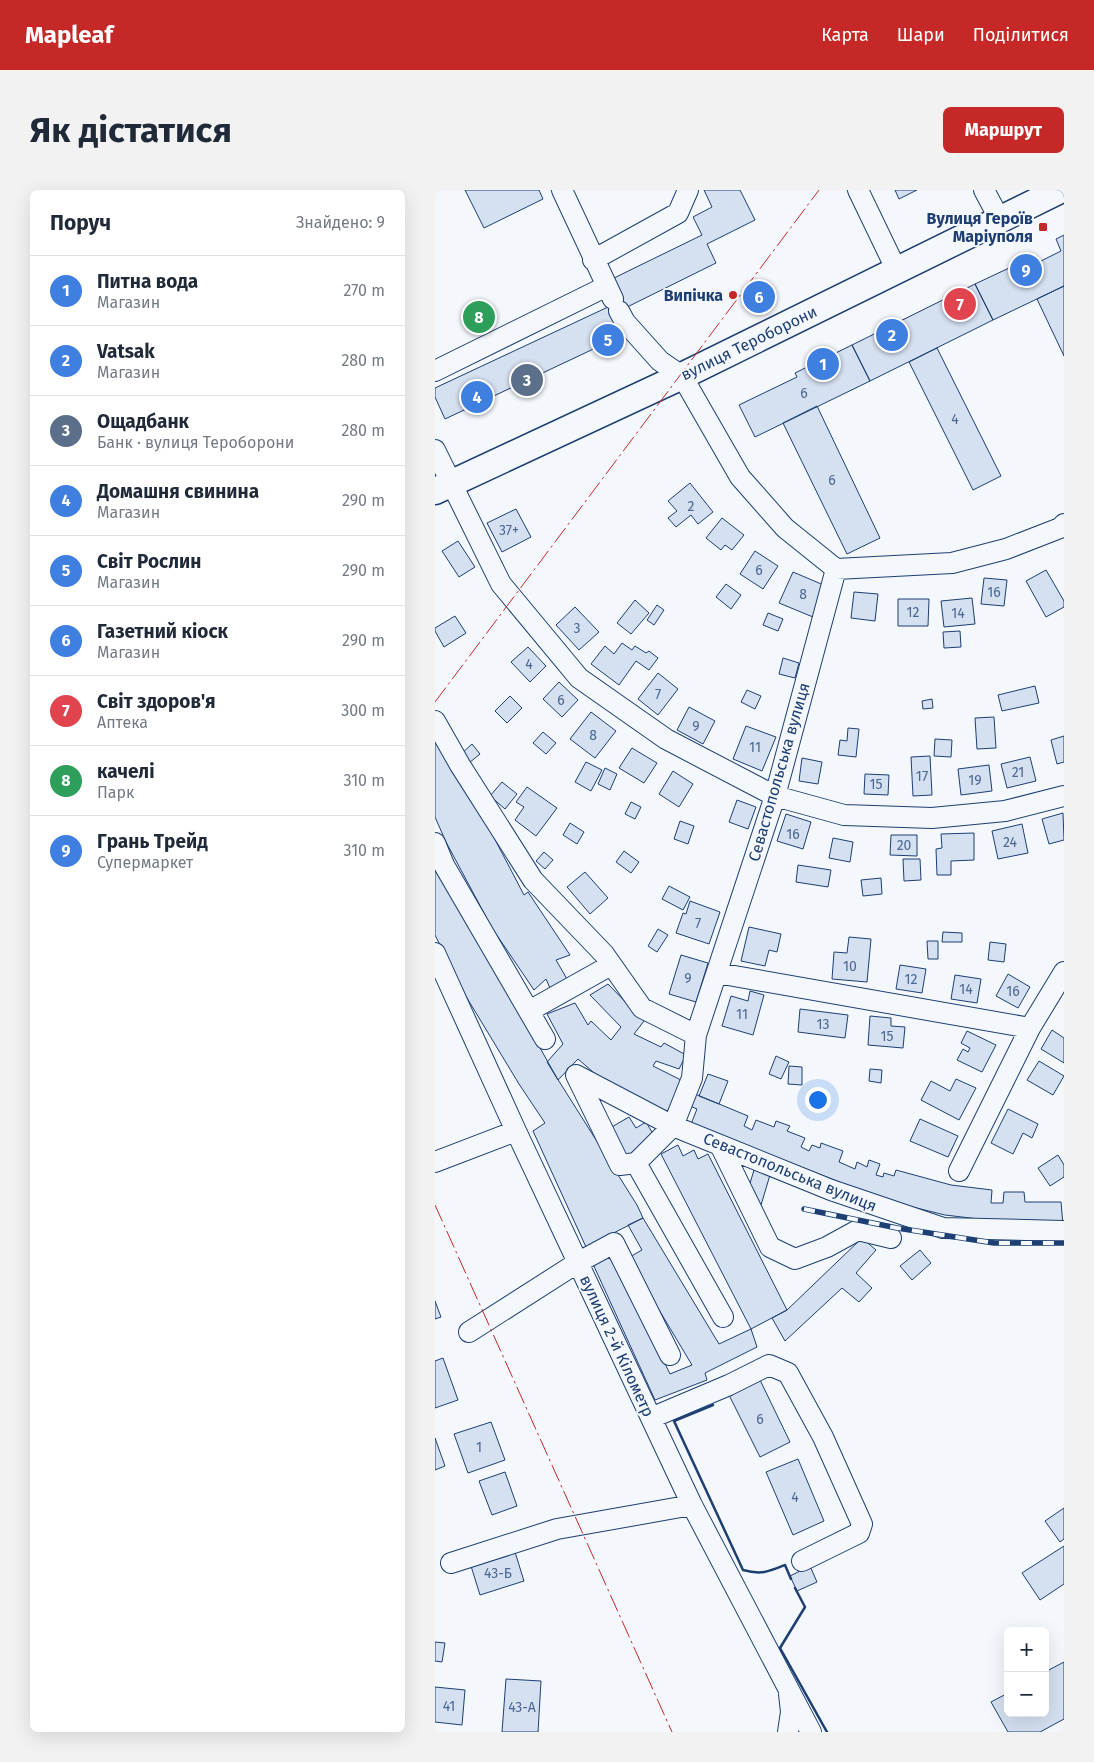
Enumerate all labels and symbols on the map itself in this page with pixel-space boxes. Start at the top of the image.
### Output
place label: Вулиця Героїв Маріуполя [927,209,1033,246]
marker: Вулиця Героїв Маріуполя [1037,221,1049,233]
pin: 9 [1010,251,1042,289]
pin: 6 [743,278,775,316]
pin: 7 [944,285,976,323]
place label: Випічка [664,286,723,305]
marker: Випічка [727,289,739,301]
pin: 8 [463,298,495,336]
street label: вулиця Тероборони [678,302,820,384]
pin: 2 [876,316,908,354]
pin: 5 [592,321,624,359]
pin: 1 [807,345,839,383]
pin: 3 [511,361,543,399]
pin: 4 [461,378,493,416]
house number: 6 [800,385,808,402]
house number: 4 [951,411,959,428]
house number: 6 [828,472,836,489]
house number: 2 [688,498,695,515]
house number: 37+ [499,522,519,539]
house number: 6 [755,562,763,579]
house number: 16 [987,584,1001,601]
house number: 8 [799,586,807,603]
house number: 12 [907,604,920,621]
house number: 14 [951,605,965,622]
house number: 3 [574,620,581,637]
house number: 4 [525,656,533,673]
street label: Севастопольська вулиця [744,680,814,864]
house number: 7 [655,686,661,703]
house number: 6 [557,692,565,709]
house number: 9 [692,718,700,735]
house number: 8 [589,727,597,744]
house number: 11 [749,739,761,756]
house number: 21 [1012,764,1024,781]
house number: 17 [916,768,928,785]
house number: 19 [968,772,982,789]
house number: 15 [869,776,883,793]
house number: 16 [786,826,800,843]
house number: 24 [1003,834,1018,851]
house number: 20 [897,837,912,854]
house number: 7 [695,915,701,932]
house number: 10 [843,958,857,975]
house number: 9 [684,970,692,987]
house number: 12 [905,971,918,988]
house number: 14 [959,981,973,998]
house number: 16 [1006,983,1020,1000]
house number: 11 [736,1006,748,1023]
house number: 13 [816,1016,830,1033]
house number: 15 [880,1028,894,1045]
your location [805,1087,831,1113]
street label: Севастопольська вулиця [701,1128,879,1216]
street label: вулиця 2-й Кілометр [576,1272,658,1420]
house number: 6 [756,1411,764,1428]
house number: 1 [476,1439,482,1456]
house number: 4 [791,1489,799,1506]
house number: 43-Б [484,1565,512,1582]
house number: 41 [443,1698,455,1715]
house number: 43-А [508,1699,536,1716]

